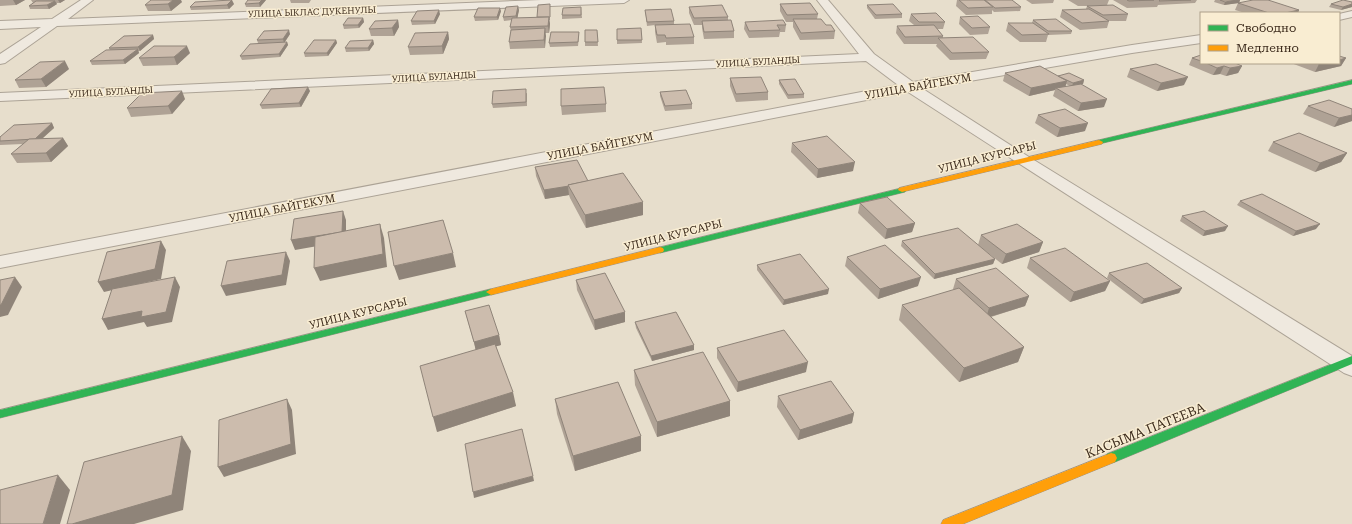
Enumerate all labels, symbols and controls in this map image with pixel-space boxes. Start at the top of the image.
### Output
street label: УЛИЦА ЫКЛАС ДУКЕНУЛЫ [248,5,377,19]
legend [1200,12,1340,64]
text: Свободно [1236,21,1296,35]
text: Медленно [1236,41,1299,55]
street label: УЛИЦА БУЛАНДЫ [716,55,801,69]
street label: УЛИЦА БУЛАНДЫ [392,70,477,84]
street label: УЛИЦА БАЙГЕКУМ [864,70,972,102]
street label: УЛИЦА БУЛАНДЫ [69,85,154,99]
street label: УЛИЦА БАЙГЕКУМ [546,129,654,163]
street label: УЛИЦА КУРСАРЫ [937,139,1038,176]
street label: УЛИЦА БАЙГЕКУМ [228,191,336,225]
street label: УЛИЦА КУРСАРЫ [623,217,724,254]
street label: УЛИЦА КУРСАРЫ [308,295,409,332]
street label: КАСЫМА ПАТЕЕВА [1083,400,1207,461]

